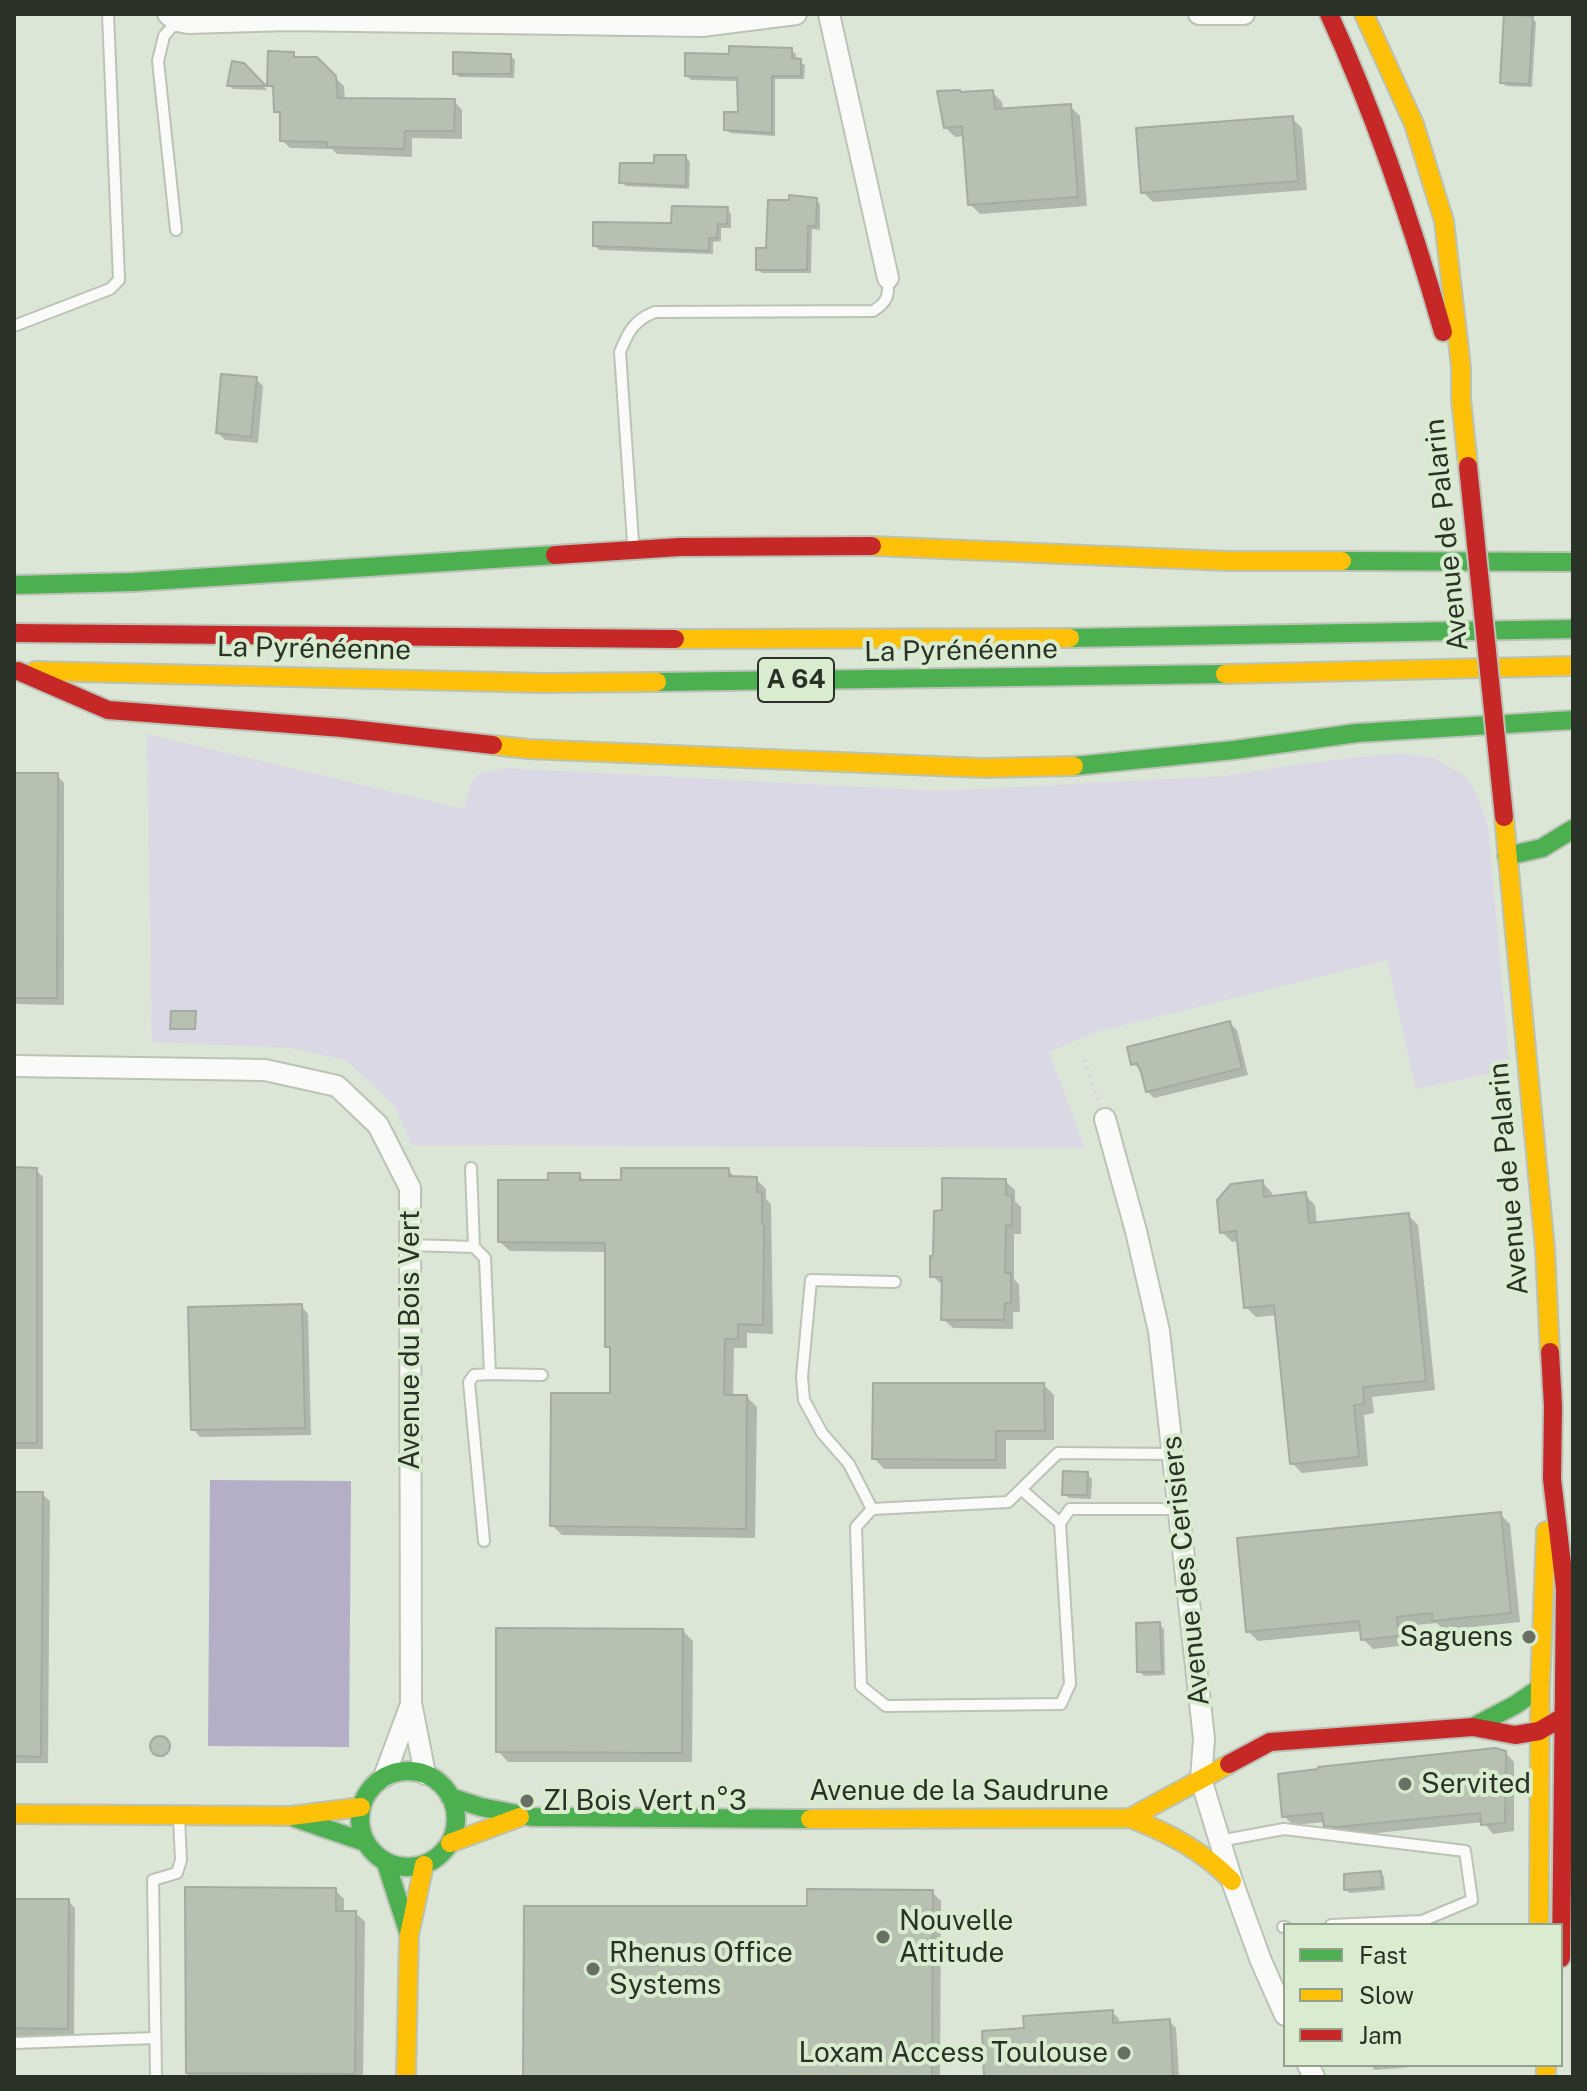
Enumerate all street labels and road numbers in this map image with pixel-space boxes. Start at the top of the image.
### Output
street label: Avenue de Palarin [1418,417,1476,653]
street label: La Pyrénéenne [217,631,411,667]
street label: La Pyrénéenne [864,633,1058,669]
road number: A 64 [758,658,834,702]
street label: Avenue de Palarin [1482,1061,1536,1297]
street label: Avenue du Bois Vert [393,1210,427,1470]
street label: Avenue des Cerisiers [1155,1434,1217,1708]
street label: Avenue de la Saudrune [809,1774,1109,1808]

